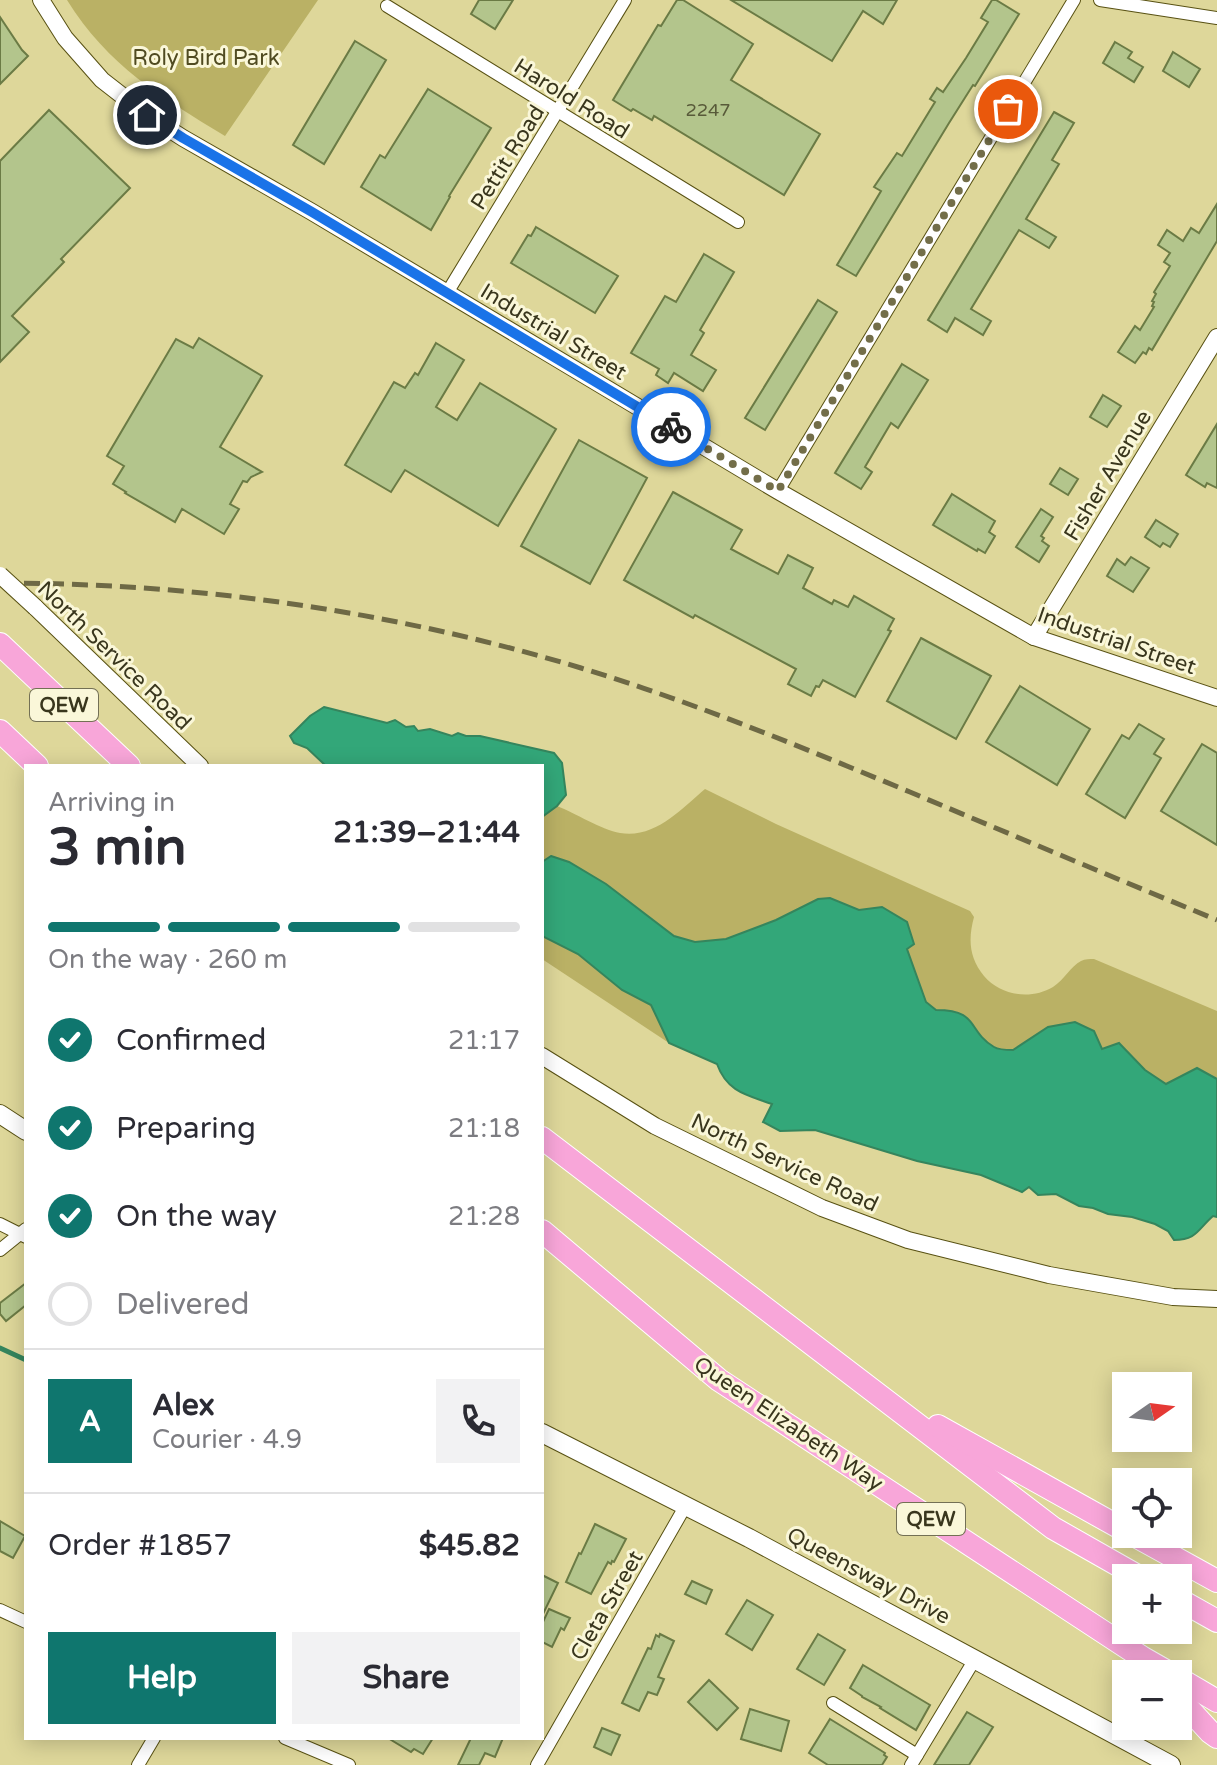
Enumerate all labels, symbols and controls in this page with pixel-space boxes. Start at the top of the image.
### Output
park label: Roly Bird Park [132,45,280,71]
street label: Harold Road [509,53,634,145]
pin [974,75,1042,143]
pin [113,81,181,149]
icon: bag [986,87,1030,131]
icon: home [125,93,169,137]
house number: 2247 [685,99,731,121]
street label: Pettit Road [465,100,550,215]
street label: Industrial Street [476,278,631,386]
courier [631,387,711,467]
icon: bike [649,405,693,449]
street label: Fisher Avenue [1059,405,1157,546]
street label: North Service Road [32,576,196,736]
street label: Industrial Street [1034,602,1199,680]
road number: QEW [30,689,98,721]
text: Arriving in [48,787,175,818]
text: 21:39–21:44 [333,814,520,851]
text: 3 min [48,816,187,879]
text: On the way · 260 m [48,944,287,975]
icon: check [48,1018,92,1062]
text: Confirmed [116,1022,267,1059]
text: 21:17 [448,1025,520,1056]
icon: check [48,1106,92,1150]
street label: North Service Road [687,1108,882,1218]
text: Preparing [116,1110,256,1147]
text: 21:18 [448,1113,520,1144]
icon: check [48,1194,92,1238]
text: On the way [116,1198,277,1235]
text: 21:28 [448,1201,520,1232]
text: Delivered [116,1286,250,1323]
street label: Queen Elizabeth Way [689,1351,888,1497]
north arrow [1112,1372,1192,1452]
map controls [1112,1372,1192,1740]
button: phone [436,1379,520,1463]
text: Alex [152,1387,215,1424]
text: A [79,1403,101,1440]
text: Courier · 4.9 [152,1424,302,1455]
button: locate [1112,1468,1192,1548]
road number: QEW [897,1503,965,1535]
street label: Queensway Drive [782,1522,955,1630]
text: Order #1857 [48,1527,232,1564]
text: $45.82 [419,1527,520,1564]
street label: Cleta Street [565,1546,649,1665]
button: + [1112,1564,1192,1644]
button: Help [48,1632,276,1724]
button: Share [292,1632,520,1724]
button: − [1112,1660,1192,1740]

